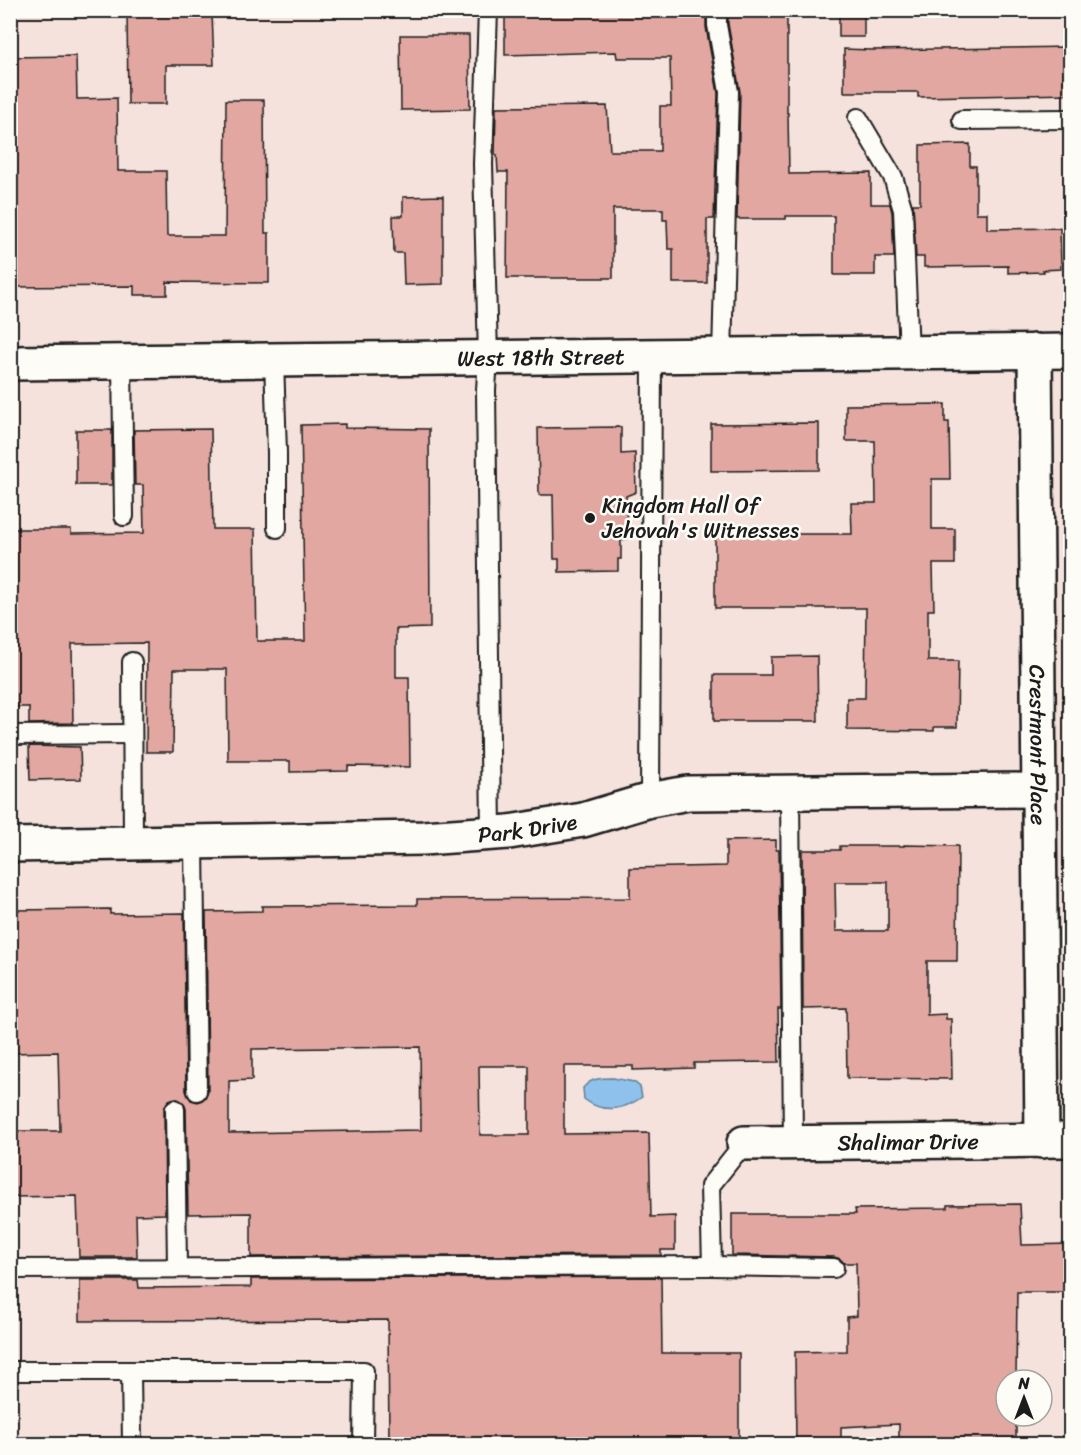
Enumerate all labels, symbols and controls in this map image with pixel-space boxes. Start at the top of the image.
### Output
street label: West 18th Street [457,337,625,378]
place label: Kingdom Hall Of Jehovah's Witnesses [601,486,799,550]
marker: Kingdom Hall Of Jehovah's Witnesses [583,511,597,525]
street label: Crestmont Place [1018,665,1058,825]
street label: Park Drive [477,802,580,854]
street label: Shalimar Drive [837,1122,979,1162]
north arrow [994,1368,1054,1428]
text: N [1017,1369,1030,1398]

